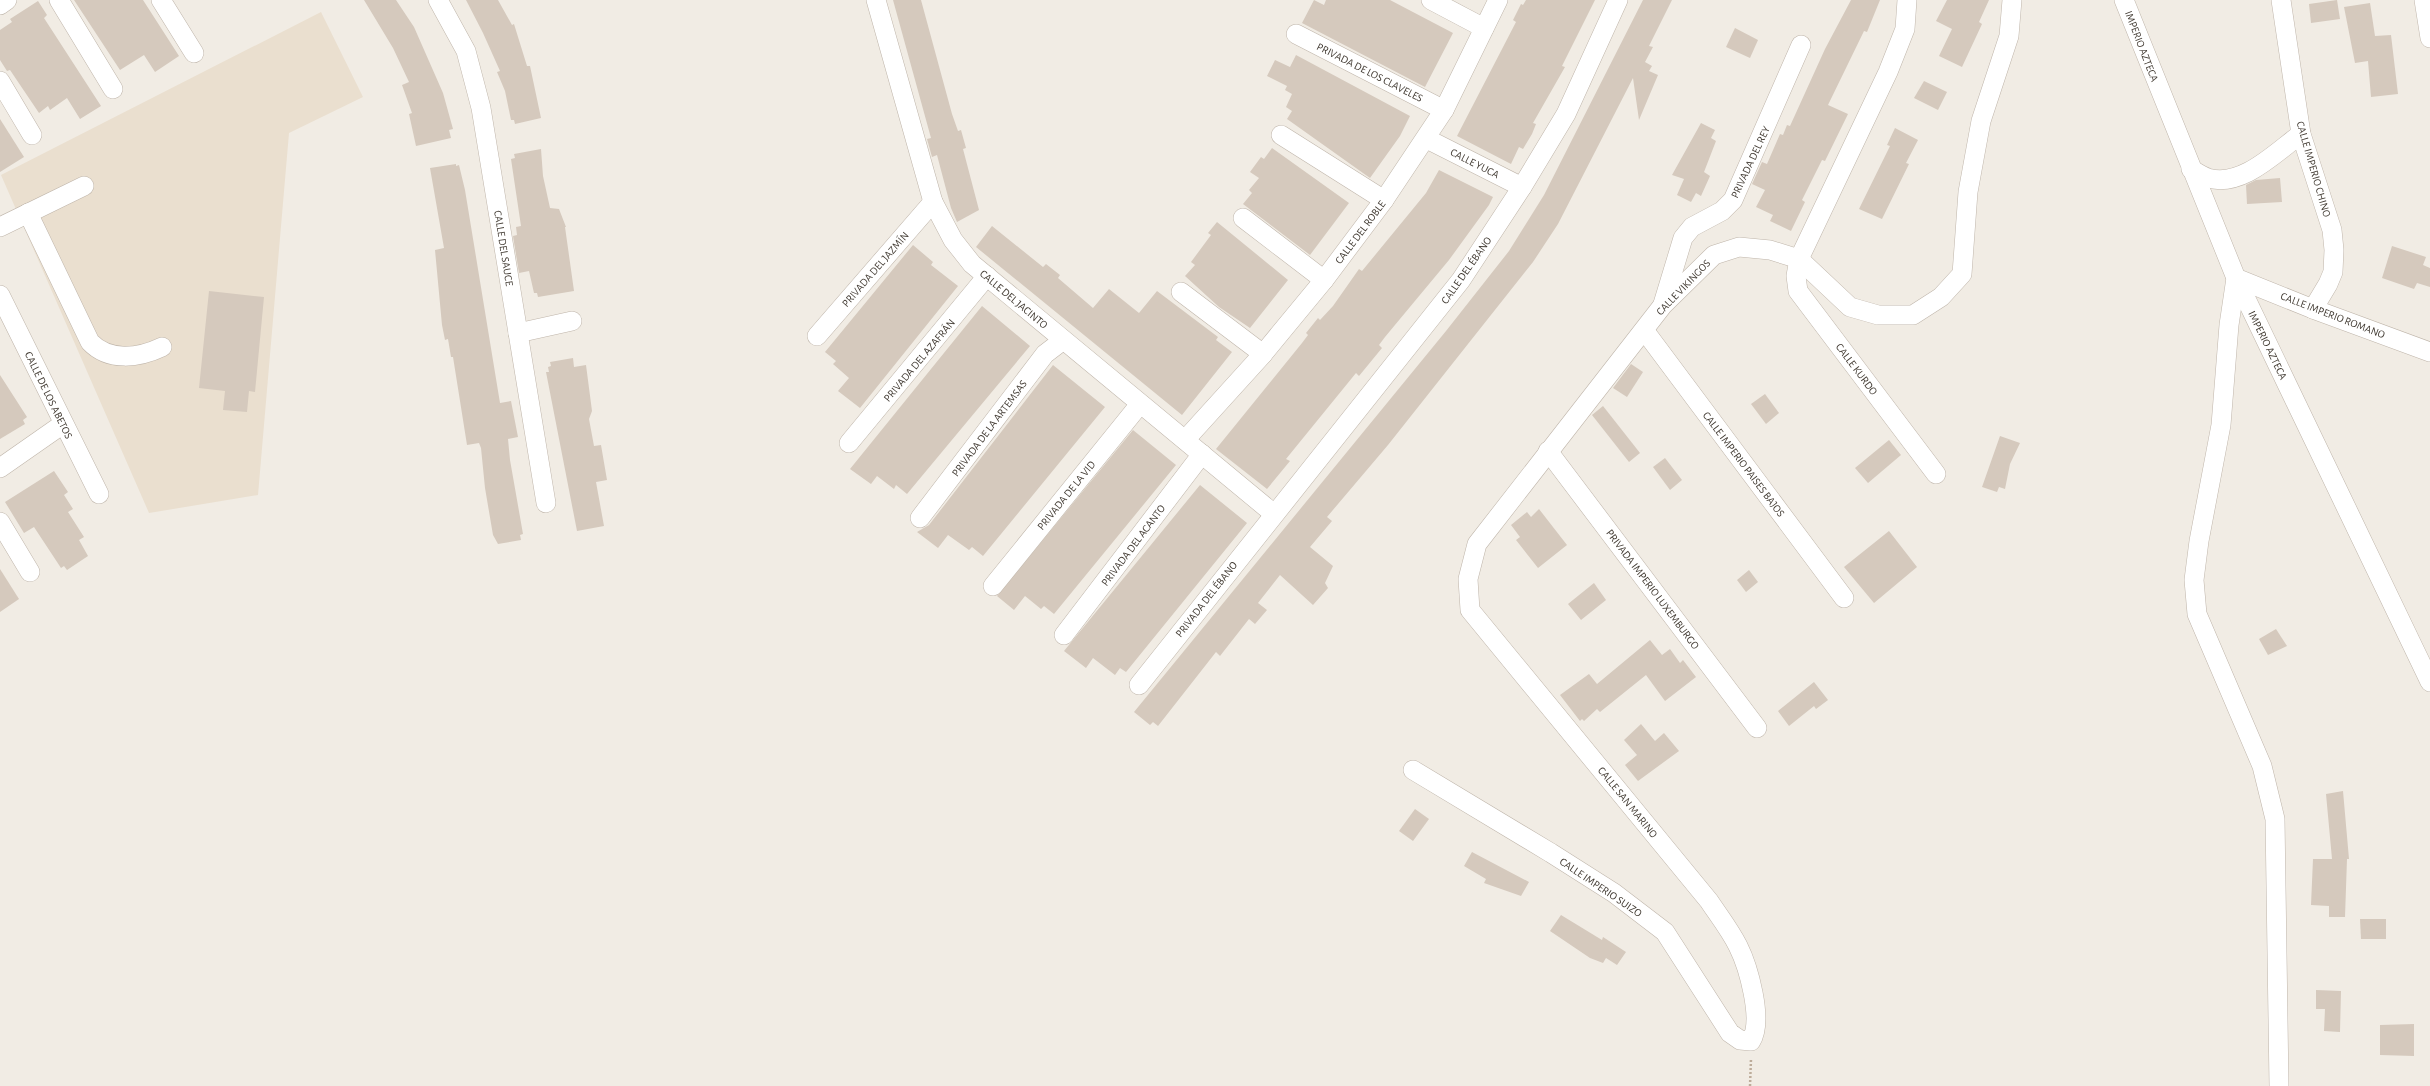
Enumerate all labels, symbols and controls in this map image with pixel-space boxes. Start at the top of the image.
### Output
street label: IMPERIO AZTECA [2123,9,2160,84]
street label: PRIVADA DE LOS CLAVELES [1315,41,1425,104]
street label: CALLE IMPERIO CHINO [2295,120,2332,218]
street label: PRIVADA DEL REY [1729,124,1772,200]
street label: CALLE YUCA [1449,146,1502,181]
street label: CALLE DEL ROBLE [1333,198,1388,266]
street label: CALLE DEL SAUCE [492,209,515,287]
street label: PRIVADA DEL JAZMÍN [839,229,911,309]
street label: CALLE DEL ÉBANO [1438,234,1494,306]
street label: CALLE VIKINGOS [1654,257,1713,317]
street label: CALLE DEL JACINTO [978,268,1050,331]
street label: CALLE IMPERIO ROMANO [2279,290,2387,340]
street label: IMPERIO AZTECA [2246,309,2289,382]
street label: PRIVADA DEL AZAFRÁN [881,316,957,404]
street label: CALLE KURDO [1834,341,1879,397]
street label: CALLE DE LOS ABETOS [23,350,74,441]
street label: PRIVADA DE LA ARTEMSAS [950,378,1029,478]
street label: CALLE IMPERIO PAISES BAJOS [1701,410,1787,519]
street label: PRIVADA DE LA VID [1035,459,1097,532]
street label: PRIVADA DEL ACANTO [1099,503,1167,588]
street label: PRIVADA IMPERIO LUXEMBURGO [1604,527,1701,651]
street label: PRIVADA DEL ÉBANO [1173,559,1239,639]
street label: CALLE SAN MARINO [1596,765,1659,840]
street label: CALLE IMPERIO SUIZO [1558,856,1644,919]

